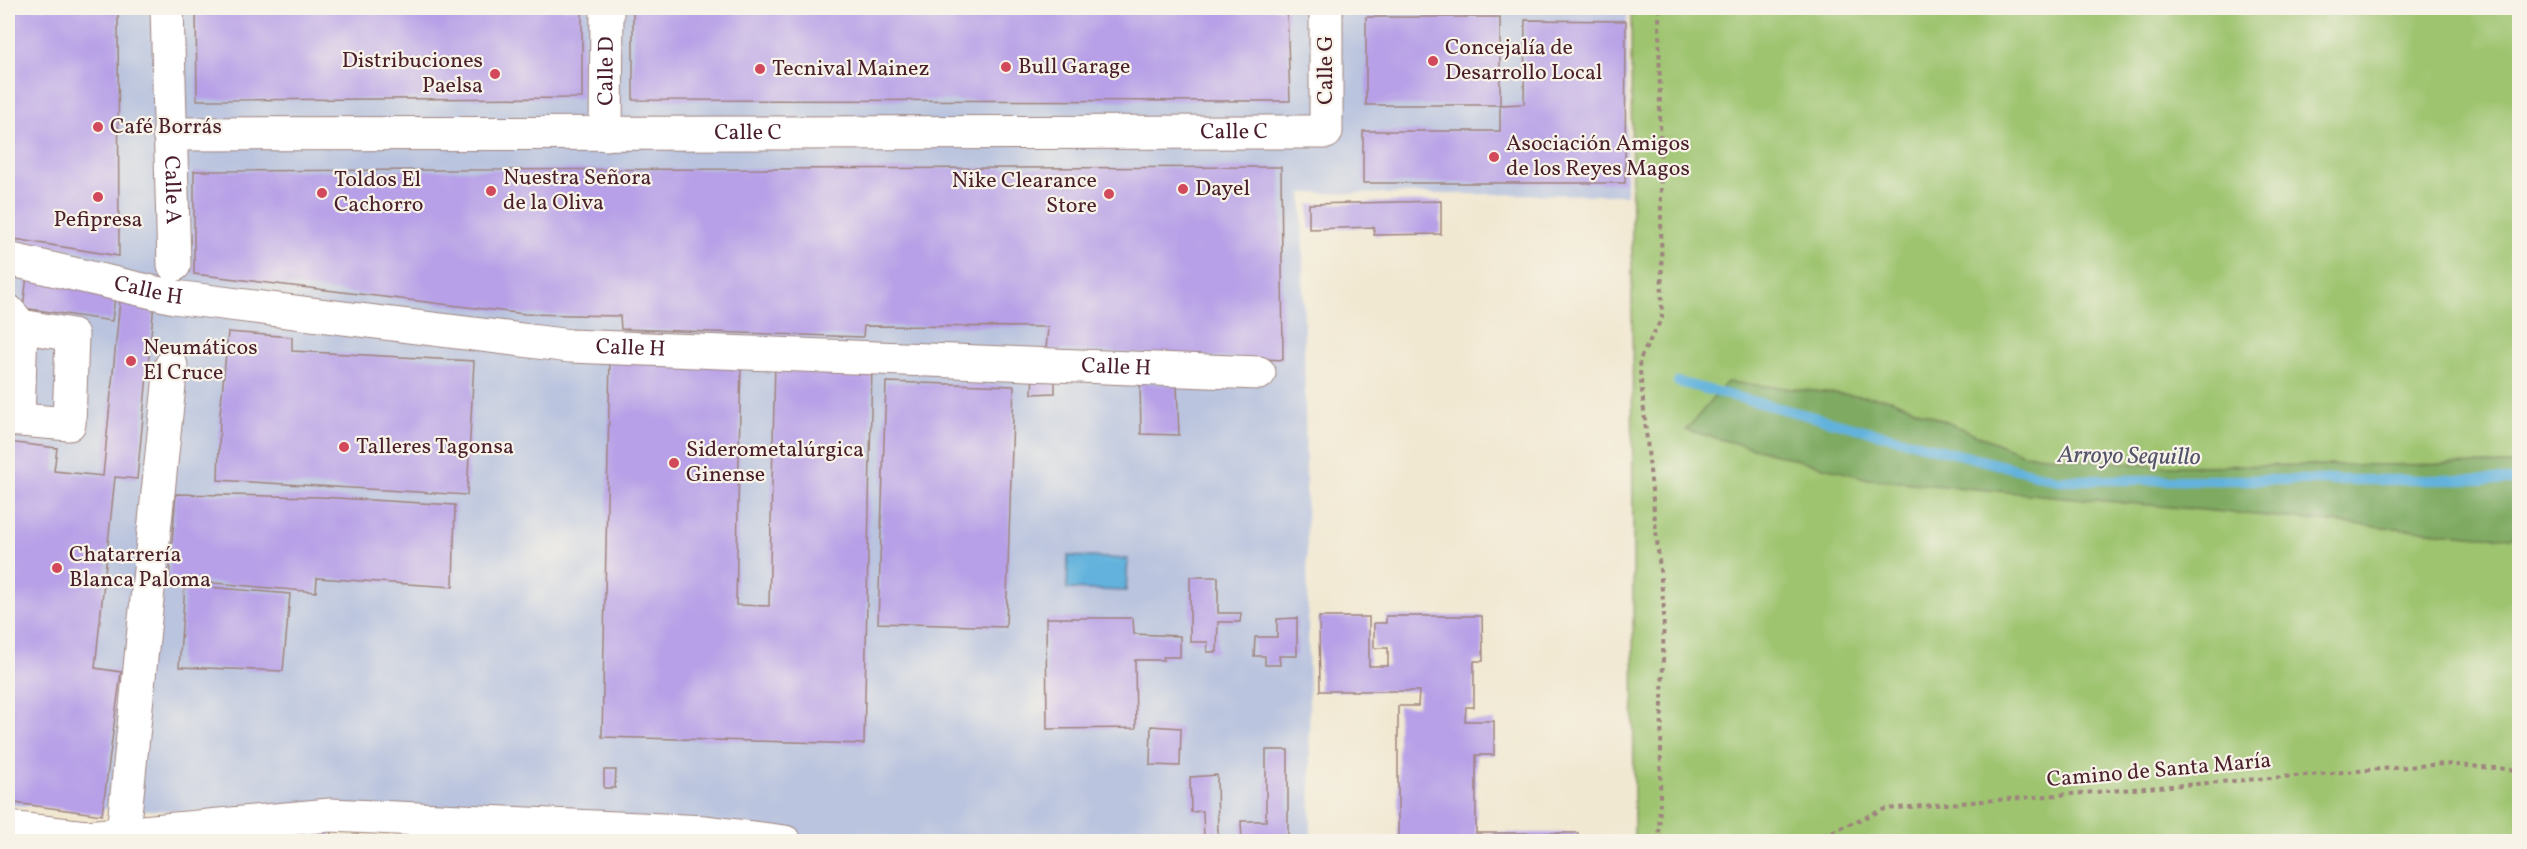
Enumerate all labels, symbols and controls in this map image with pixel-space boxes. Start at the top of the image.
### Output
place label: Concejalía de Desarrollo Local [1445,33,1602,89]
street label: Calle G [1311,35,1342,105]
street label: Calle D [591,36,622,106]
place label: Distribuciones Paelsa [342,46,483,102]
place label: Bull Garage [1018,52,1131,83]
place label: Tecnival Mainez [772,54,930,85]
marker: Concejalía de Desarrollo Local [1426,54,1440,68]
marker: Bull Garage [999,60,1013,74]
marker: Tecnival Mainez [753,62,767,76]
marker: Distribuciones Paelsa [488,67,502,81]
place label: Café Borrás [110,112,222,143]
street label: Calle C [714,117,782,149]
street label: Calle C [1200,117,1268,148]
marker: Café Borrás [91,120,105,134]
place label: Asociación Amigos de los Reyes Magos [1506,129,1690,185]
marker: Asociación Amigos de los Reyes Magos [1487,150,1501,164]
street label: Calle A [156,155,188,225]
place label: Nuestra Señora de la Oliva [503,163,652,219]
place label: Toldos El Cachorro [334,165,424,221]
place label: Nike Clearance Store [952,166,1097,222]
place label: Dayel [1195,174,1250,205]
marker: Dayel [1176,182,1190,196]
marker: Nuestra Señora de la Oliva [484,184,498,198]
marker: Toldos El Cachorro [315,186,329,200]
marker: Nike Clearance Store [1102,187,1116,201]
marker: Pefipresa [91,190,105,204]
place label: Pefipresa [53,205,143,236]
street label: Calle H [111,268,185,313]
street label: Calle H [595,332,666,365]
place label: Neumáticos El Cruce [143,333,258,389]
street label: Calle H [1081,351,1152,384]
marker: Neumáticos El Cruce [124,354,138,368]
place label: Talleres Tagonsa [356,432,514,463]
place label: Siderometalúrgica Ginense [686,435,864,491]
water label: Arroyo Sequillo [2056,439,2201,475]
marker: Talleres Tagonsa [337,440,351,454]
marker: Siderometalúrgica Ginense [667,456,681,470]
place label: Chatarrería Blanca Paloma [69,540,211,596]
marker: Chatarrería Blanca Paloma [50,561,64,575]
street label: Camino de Santa María [2045,746,2273,796]

